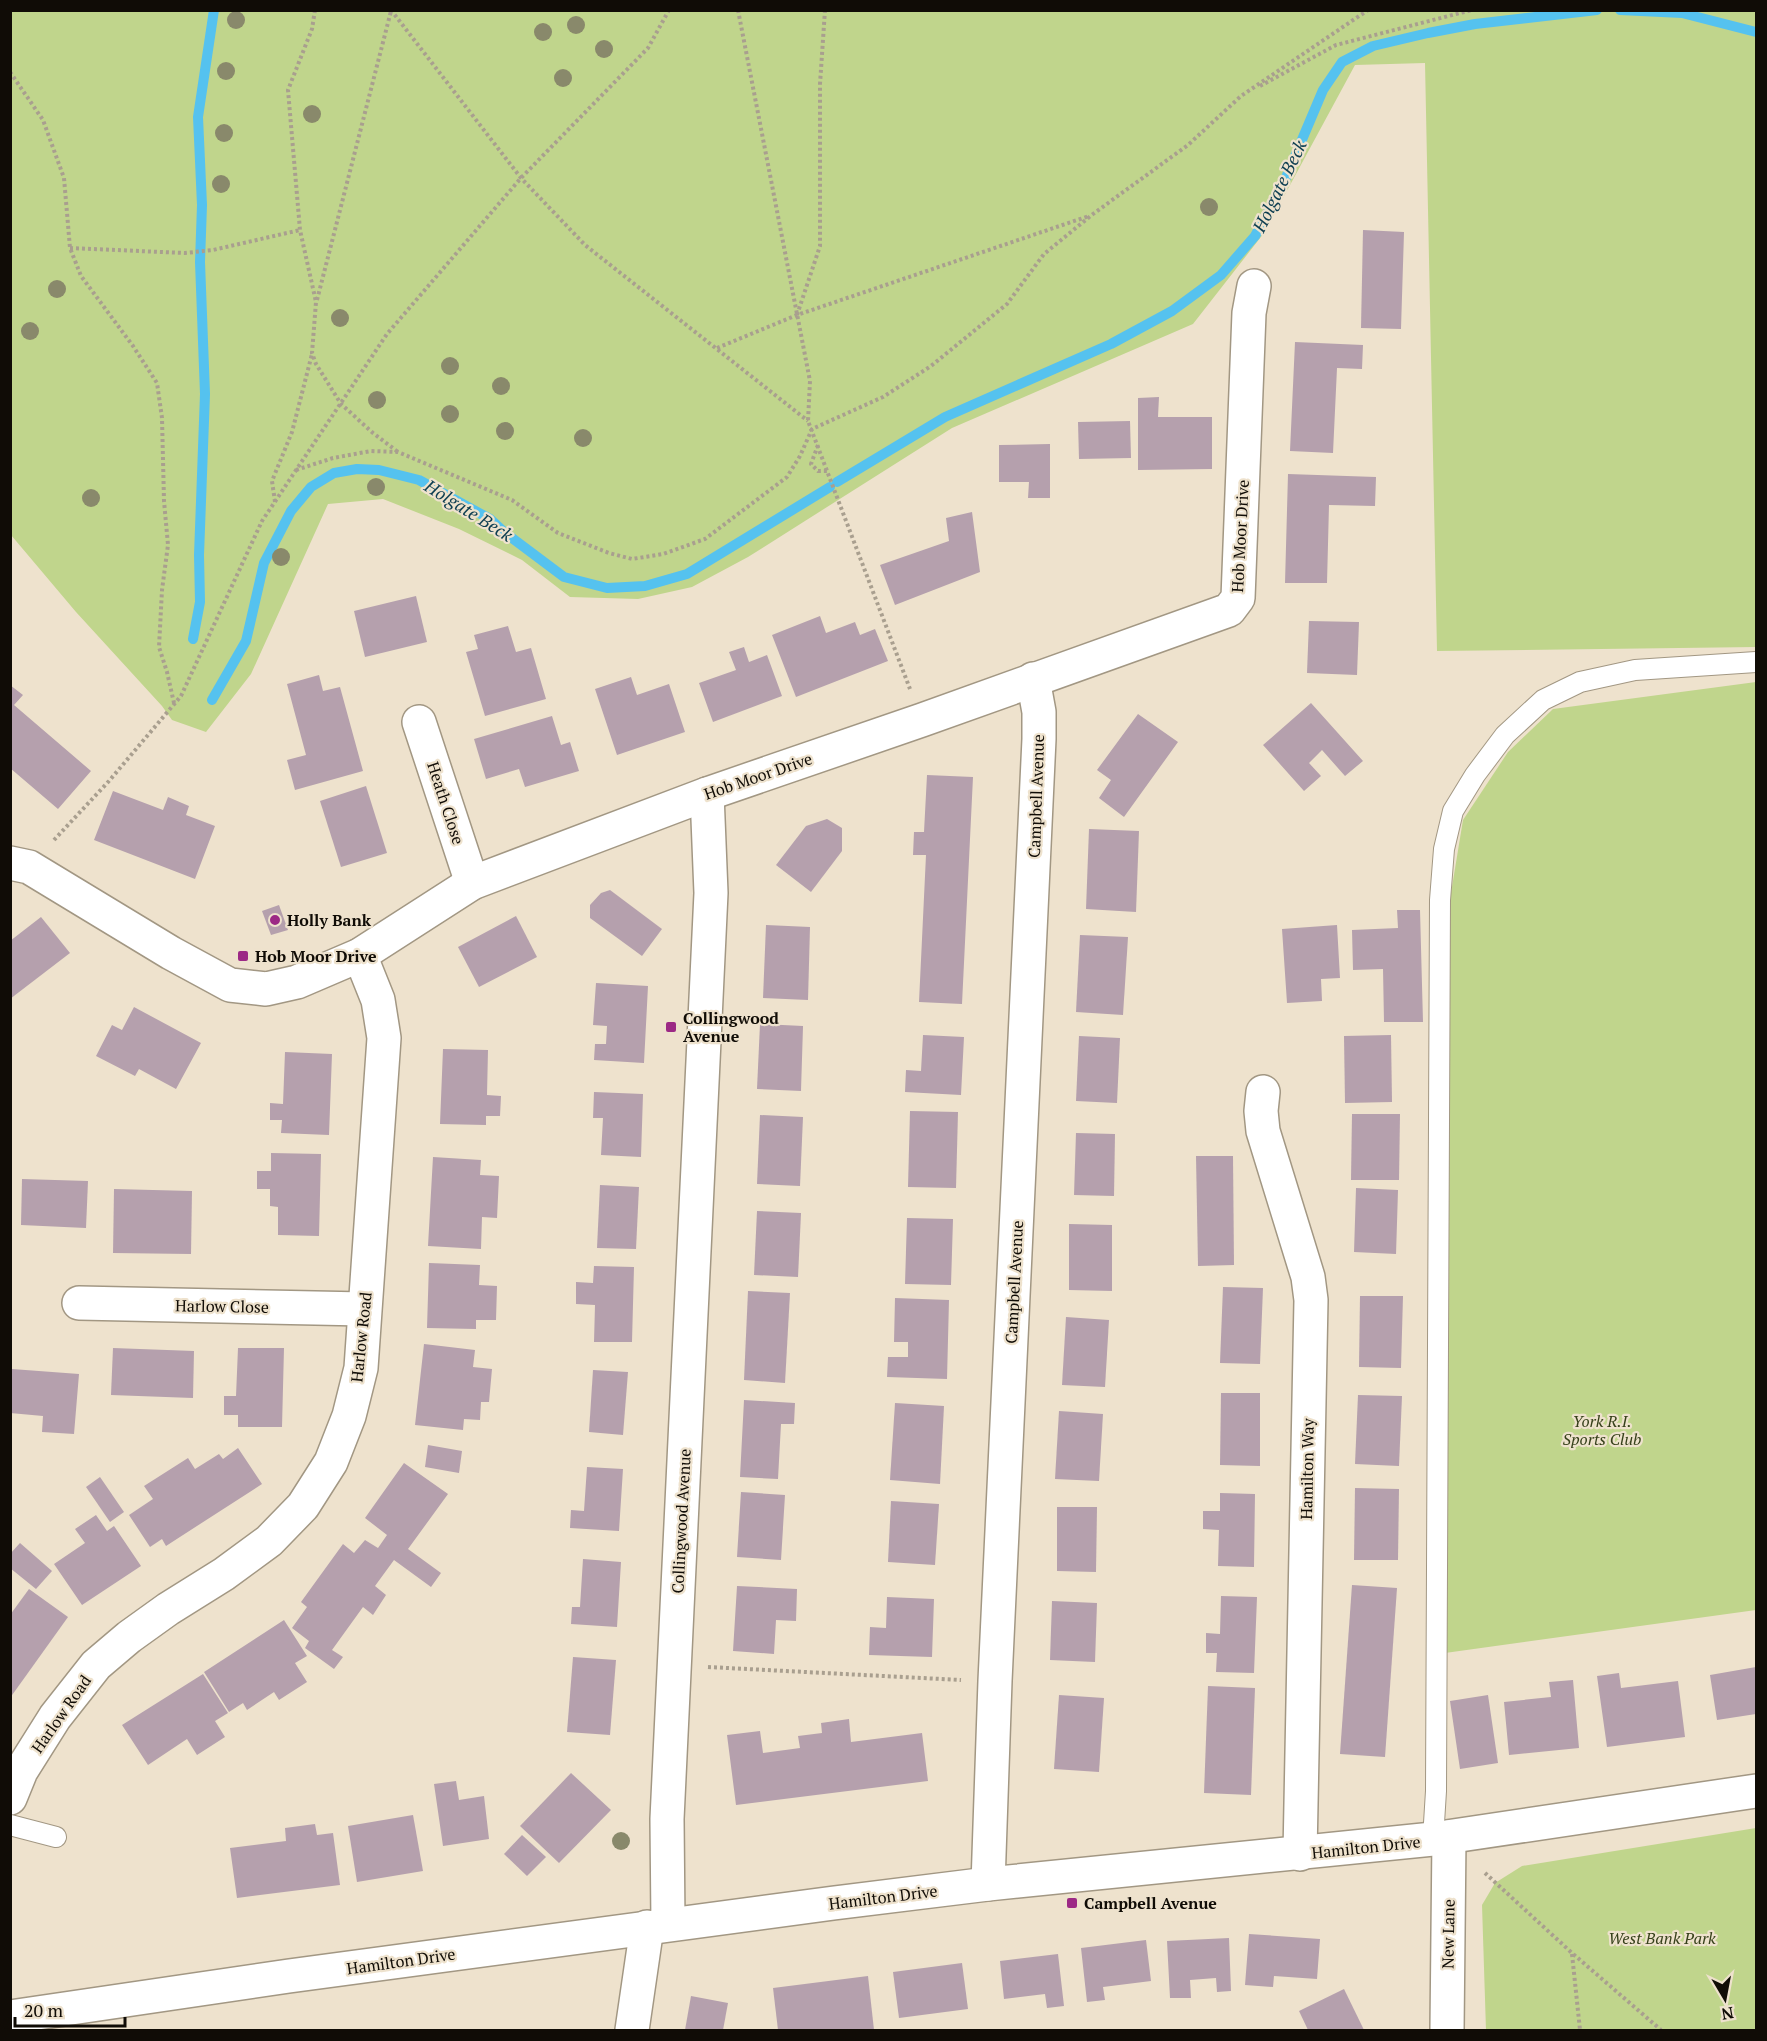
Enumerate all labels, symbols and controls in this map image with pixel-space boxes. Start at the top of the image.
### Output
water label: Holgate Beck [1246,136,1312,237]
water label: Holgate Beck [420,473,518,547]
street label: Hob Moor Drive [1226,479,1254,593]
street label: Campbell Avenue [1023,734,1049,858]
street label: Hob Moor Drive [701,747,815,805]
street label: Heath Close [422,759,470,847]
place label: Holly Bank [287,909,372,931]
marker: Holly Bank [268,913,282,927]
place label: Hob Moor Drive [255,945,377,967]
marker: Hob Moor Drive [236,949,250,963]
place label: Collingwood Avenue [683,1007,779,1047]
marker: Collingwood Avenue [664,1020,678,1034]
street label: Campbell Avenue [1000,1220,1028,1344]
street label: Harlow Road [345,1291,377,1383]
street label: Harlow Close [175,1294,269,1318]
park label: York R.I. Sports Club [1562,1410,1642,1450]
street label: Hamilton Way [1295,1417,1319,1520]
street label: Collingwood Avenue [666,1448,696,1594]
street label: Harlow Road [26,1670,96,1757]
street label: Hamilton Drive [1310,1830,1422,1864]
street label: Hamilton Drive [827,1879,939,1915]
place label: Campbell Avenue [1084,1892,1217,1914]
marker: Campbell Avenue [1065,1896,1079,1910]
street label: New Lane [1436,1899,1460,1969]
park label: West Bank Park [1608,1927,1716,1949]
street label: Hamilton Drive [345,1942,457,1980]
north arrow [1695,1969,1755,2029]
scale bar [15,1990,124,2028]
text: 20 m [24,1998,64,2022]
text: N [1720,2002,1735,2026]

